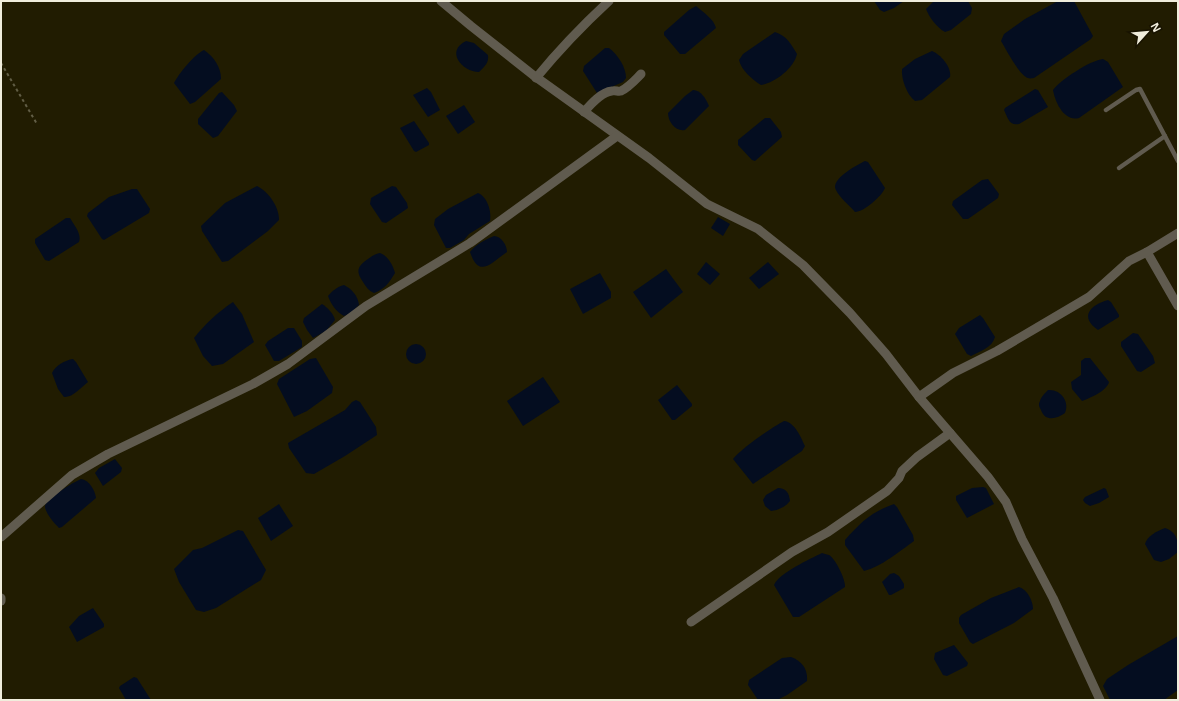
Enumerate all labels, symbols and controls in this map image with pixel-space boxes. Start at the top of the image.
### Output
north arrow [1127,12,1167,52]
text: N [1148,20,1165,35]

